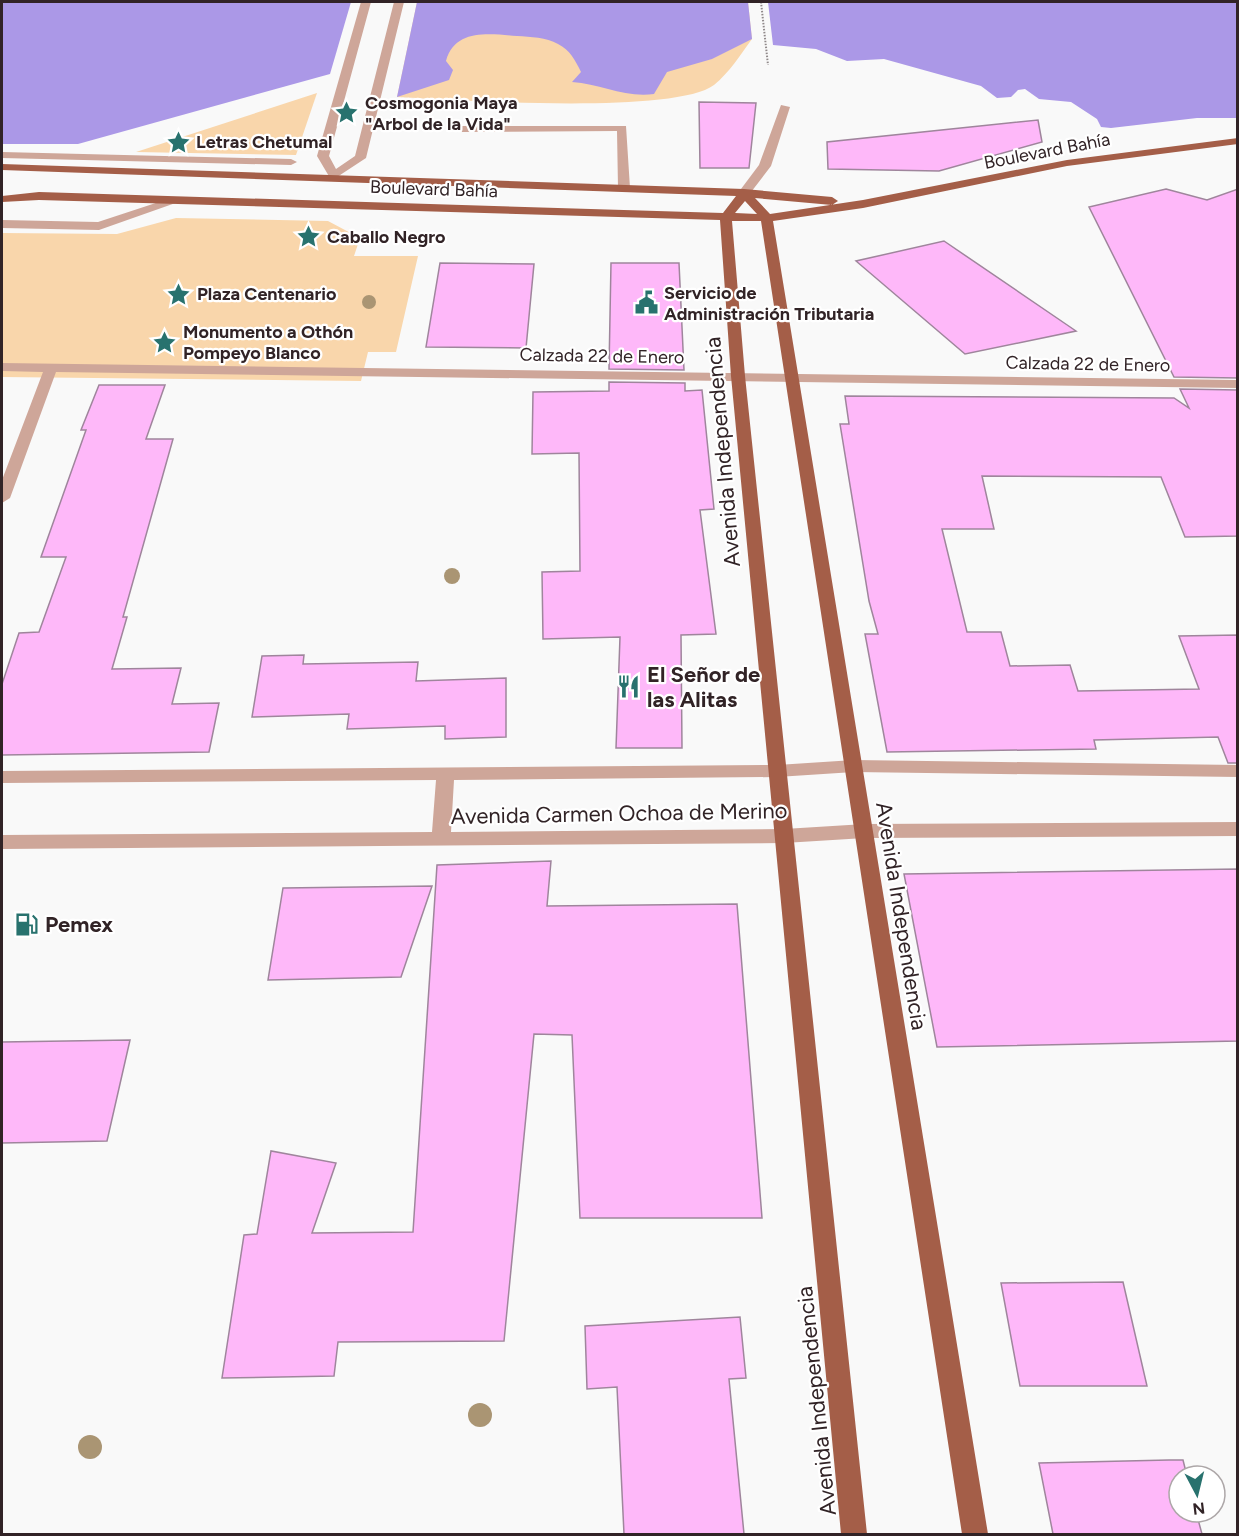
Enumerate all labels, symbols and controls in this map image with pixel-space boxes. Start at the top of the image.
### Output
place label: Cosmogonia Maya "Arbol de la Vida" [365,92,518,135]
place icon: Cosmogonia Maya "Arbol de la Vida" [334,100,360,126]
street label: Boulevard Bahía [982,128,1112,174]
place icon: Letras Chetumal [165,129,191,155]
place label: Letras Chetumal [196,131,332,153]
street label: Boulevard Bahía [370,176,498,202]
place icon: Caballo Negro [296,224,322,250]
place label: Caballo Negro [327,226,446,248]
place icon: Plaza Centenario [166,281,192,307]
place label: Servicio de Administración Tributaria [664,282,874,325]
place label: Plaza Centenario [197,283,336,305]
public building icon: Servicio de Administración Tributaria [633,290,659,316]
place label: Monumento a Othón Pompeyo Blanco [183,321,353,364]
place icon: Monumento a Othón Pompeyo Blanco [152,329,178,355]
street label: Avenida Independencia [699,336,746,568]
street label: Calzada 22 de Enero [519,344,685,368]
street label: Calzada 22 de Enero [1005,352,1171,376]
place label: El Señor de las Alitas [647,661,760,713]
restaurant icon: El Señor de las Alitas [616,674,642,700]
street label: Avenida Carmen Ochoa de Merino [450,797,788,830]
street label: Avenida Independencia [870,800,933,1032]
fuel station icon: Pemex [14,911,40,937]
place label: Pemex [45,911,113,938]
street label: Avenida Independencia [791,1285,842,1517]
north arrow [1167,1464,1227,1524]
text: N [1191,1498,1206,1519]

